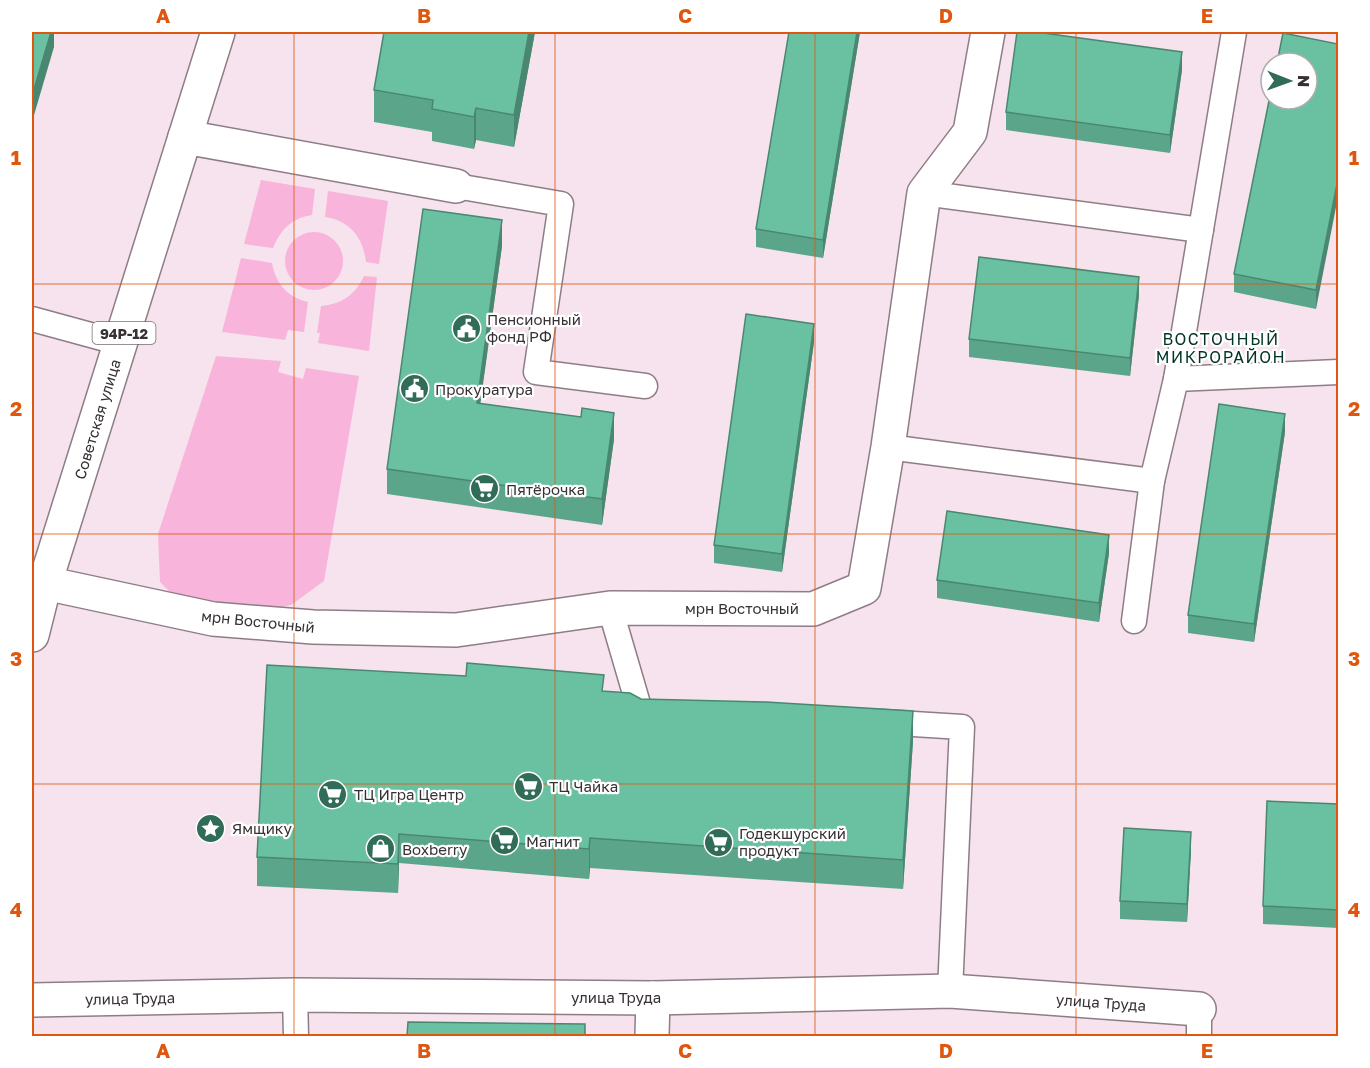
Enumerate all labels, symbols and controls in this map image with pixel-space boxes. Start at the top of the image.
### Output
text: A [156,3,170,27]
text: B [417,3,431,27]
text: C [678,3,692,27]
text: D [939,3,953,27]
text: E [1201,3,1213,27]
north arrow [1259,51,1319,111]
text: N [1294,75,1314,88]
text: 1 [11,145,21,169]
text: 1 [1349,145,1359,169]
place label: Пенсионный фонд РФ [487,310,581,345]
public building icon: Пенсионный фонд РФ [450,312,482,344]
road number: 94Р-12 [92,322,156,344]
district label: ВОСТОЧНЫЙ МИКРОРАЙОН [1156,329,1286,367]
street label: Советская улица [70,357,124,481]
public building icon: Прокуратура [398,373,430,405]
place label: Прокуратура [435,380,533,398]
text: 2 [10,396,22,420]
text: 2 [1348,396,1360,420]
supermarket icon: Пятёрочка [469,473,501,505]
place label: Пятёрочка [506,480,585,498]
street label: мрн Восточный [685,599,799,617]
street label: мрн Восточный [200,606,316,636]
text: 3 [10,646,22,670]
text: 3 [1348,646,1360,670]
supermarket icon: ТЦ Чайка [512,770,544,802]
place label: ТЦ Чайка [549,777,618,795]
supermarket icon: ТЦ Игра Центр [317,778,349,810]
place label: ТЦ Игра Центр [354,785,464,803]
place icon: Ямщику [195,812,227,844]
place label: Ямщику [232,819,293,837]
place label: Годекшурский продукт [739,824,846,859]
supermarket icon: Магнит [489,825,521,857]
supermarket icon: Годекшурский продукт [702,826,734,858]
place label: Магнит [526,832,581,850]
shop icon: Boxberry [365,833,397,865]
place label: Boxberry [402,840,468,858]
text: 4 [10,897,22,921]
text: 4 [1348,897,1360,921]
street label: улица Труда [85,988,175,1008]
street label: улица Труда [571,988,661,1006]
street label: улица Труда [1055,990,1147,1014]
text: A [156,1038,170,1062]
text: B [417,1038,431,1062]
text: C [678,1038,692,1062]
text: D [939,1038,953,1062]
text: E [1201,1038,1213,1062]

